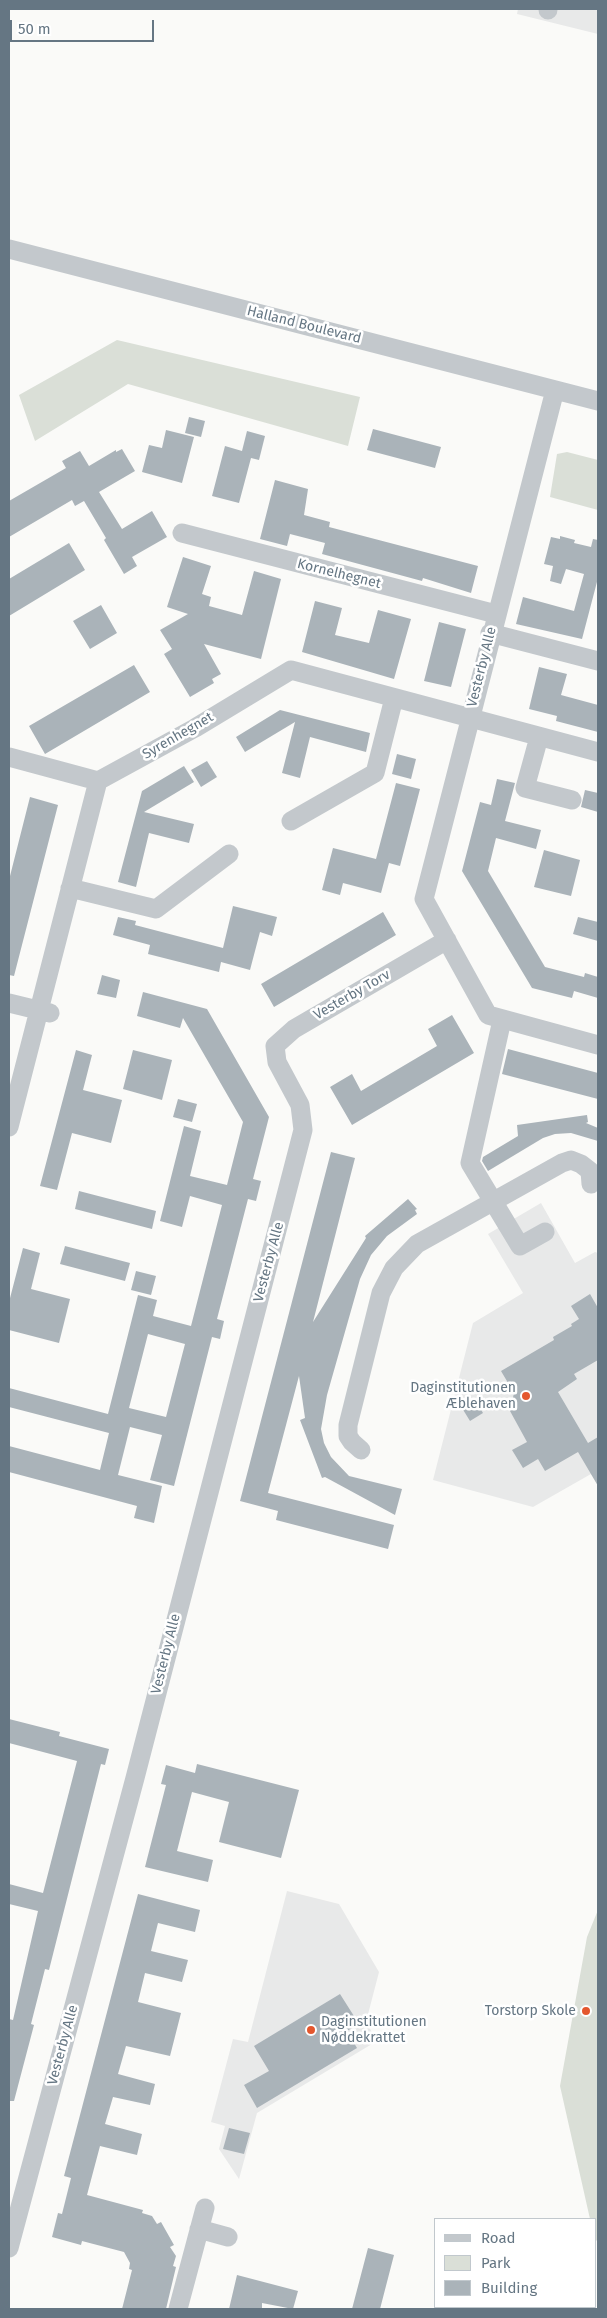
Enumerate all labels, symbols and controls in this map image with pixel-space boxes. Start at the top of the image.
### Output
scale bar [12,10,156,42]
text: 50 m [18,20,51,38]
street label: Halland Boulevard [245,303,363,347]
street label: Kornelhegnet [295,555,383,593]
street label: Vesterby Alle [464,625,500,709]
street label: Syrenhegnet [140,709,216,763]
street label: Vesterby Torv [311,966,393,1024]
street label: Vesterby Alle [250,1220,288,1304]
place label: Daginstitutionen Æblehaven [410,1380,516,1412]
marker: Daginstitutionen Æblehaven [520,1390,532,1402]
street label: Vesterby Alle [148,1612,184,1696]
street label: Vesterby Alle [44,2003,82,2087]
place label: Torstorp Skole [485,2003,576,2019]
marker: Torstorp Skole [580,2005,592,2017]
place label: Daginstitutionen Nøddekrattet [321,2014,427,2046]
marker: Daginstitutionen Nøddekrattet [305,2024,317,2036]
legend [434,2218,597,2308]
text: Road [481,2229,516,2247]
text: Park [481,2254,511,2272]
text: Building [481,2279,537,2297]

